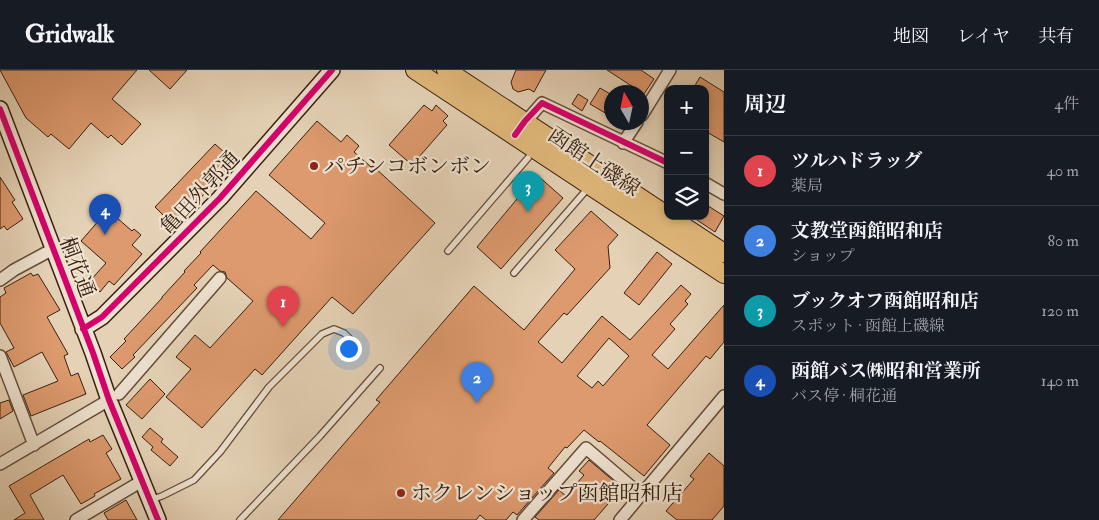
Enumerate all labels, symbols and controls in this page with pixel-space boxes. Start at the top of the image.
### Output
text: Gridwalk [25,19,114,50]
text: 地図 [893,25,929,48]
text: レイヤ [957,25,1010,48]
text: 共有 [1038,25,1074,48]
north arrow [604,85,649,130]
map controls [664,85,709,220]
button: + [664,85,709,130]
text: 周辺 [744,91,786,118]
text: 4件 [1054,94,1079,114]
street label: 函館上磯線 [543,121,645,203]
button: − [664,130,709,175]
street label: 亀田外郭通 [154,145,246,241]
text: ツルハドラッグ [791,149,922,173]
place label: パチンコボンボン [324,153,491,180]
marker: パチンコボンボン [308,160,320,172]
text: 1 [757,161,763,181]
text: 40 m [1046,161,1079,181]
pin: 3 [512,171,544,212]
button: layers [664,175,709,220]
text: 薬局 [791,176,823,196]
pin: 4 [89,194,121,235]
text: 文教堂函館昭和店 [791,219,943,243]
text: 2 [756,231,764,251]
text: 80 m [1048,231,1079,251]
street label: 桐花通 [53,233,101,301]
text: ショップ [791,246,855,266]
pin: 1 [267,286,299,327]
text: ブックオフ函館昭和店 [791,289,979,313]
text: 3 [757,301,763,321]
text: 120 m [1041,301,1079,321]
text: スポット · 函館上磯線 [791,316,945,336]
your location [336,336,362,362]
text: 函館バス㈱昭和営業所 [791,359,981,383]
pin: 2 [461,362,493,403]
text: 4 [756,371,764,391]
text: 140 m [1041,371,1079,391]
text: バス停 · 桐花通 [791,386,897,406]
place label: ホクレンショップ函館昭和店 [411,480,683,507]
marker: ホクレンショップ函館昭和店 [395,487,407,499]

